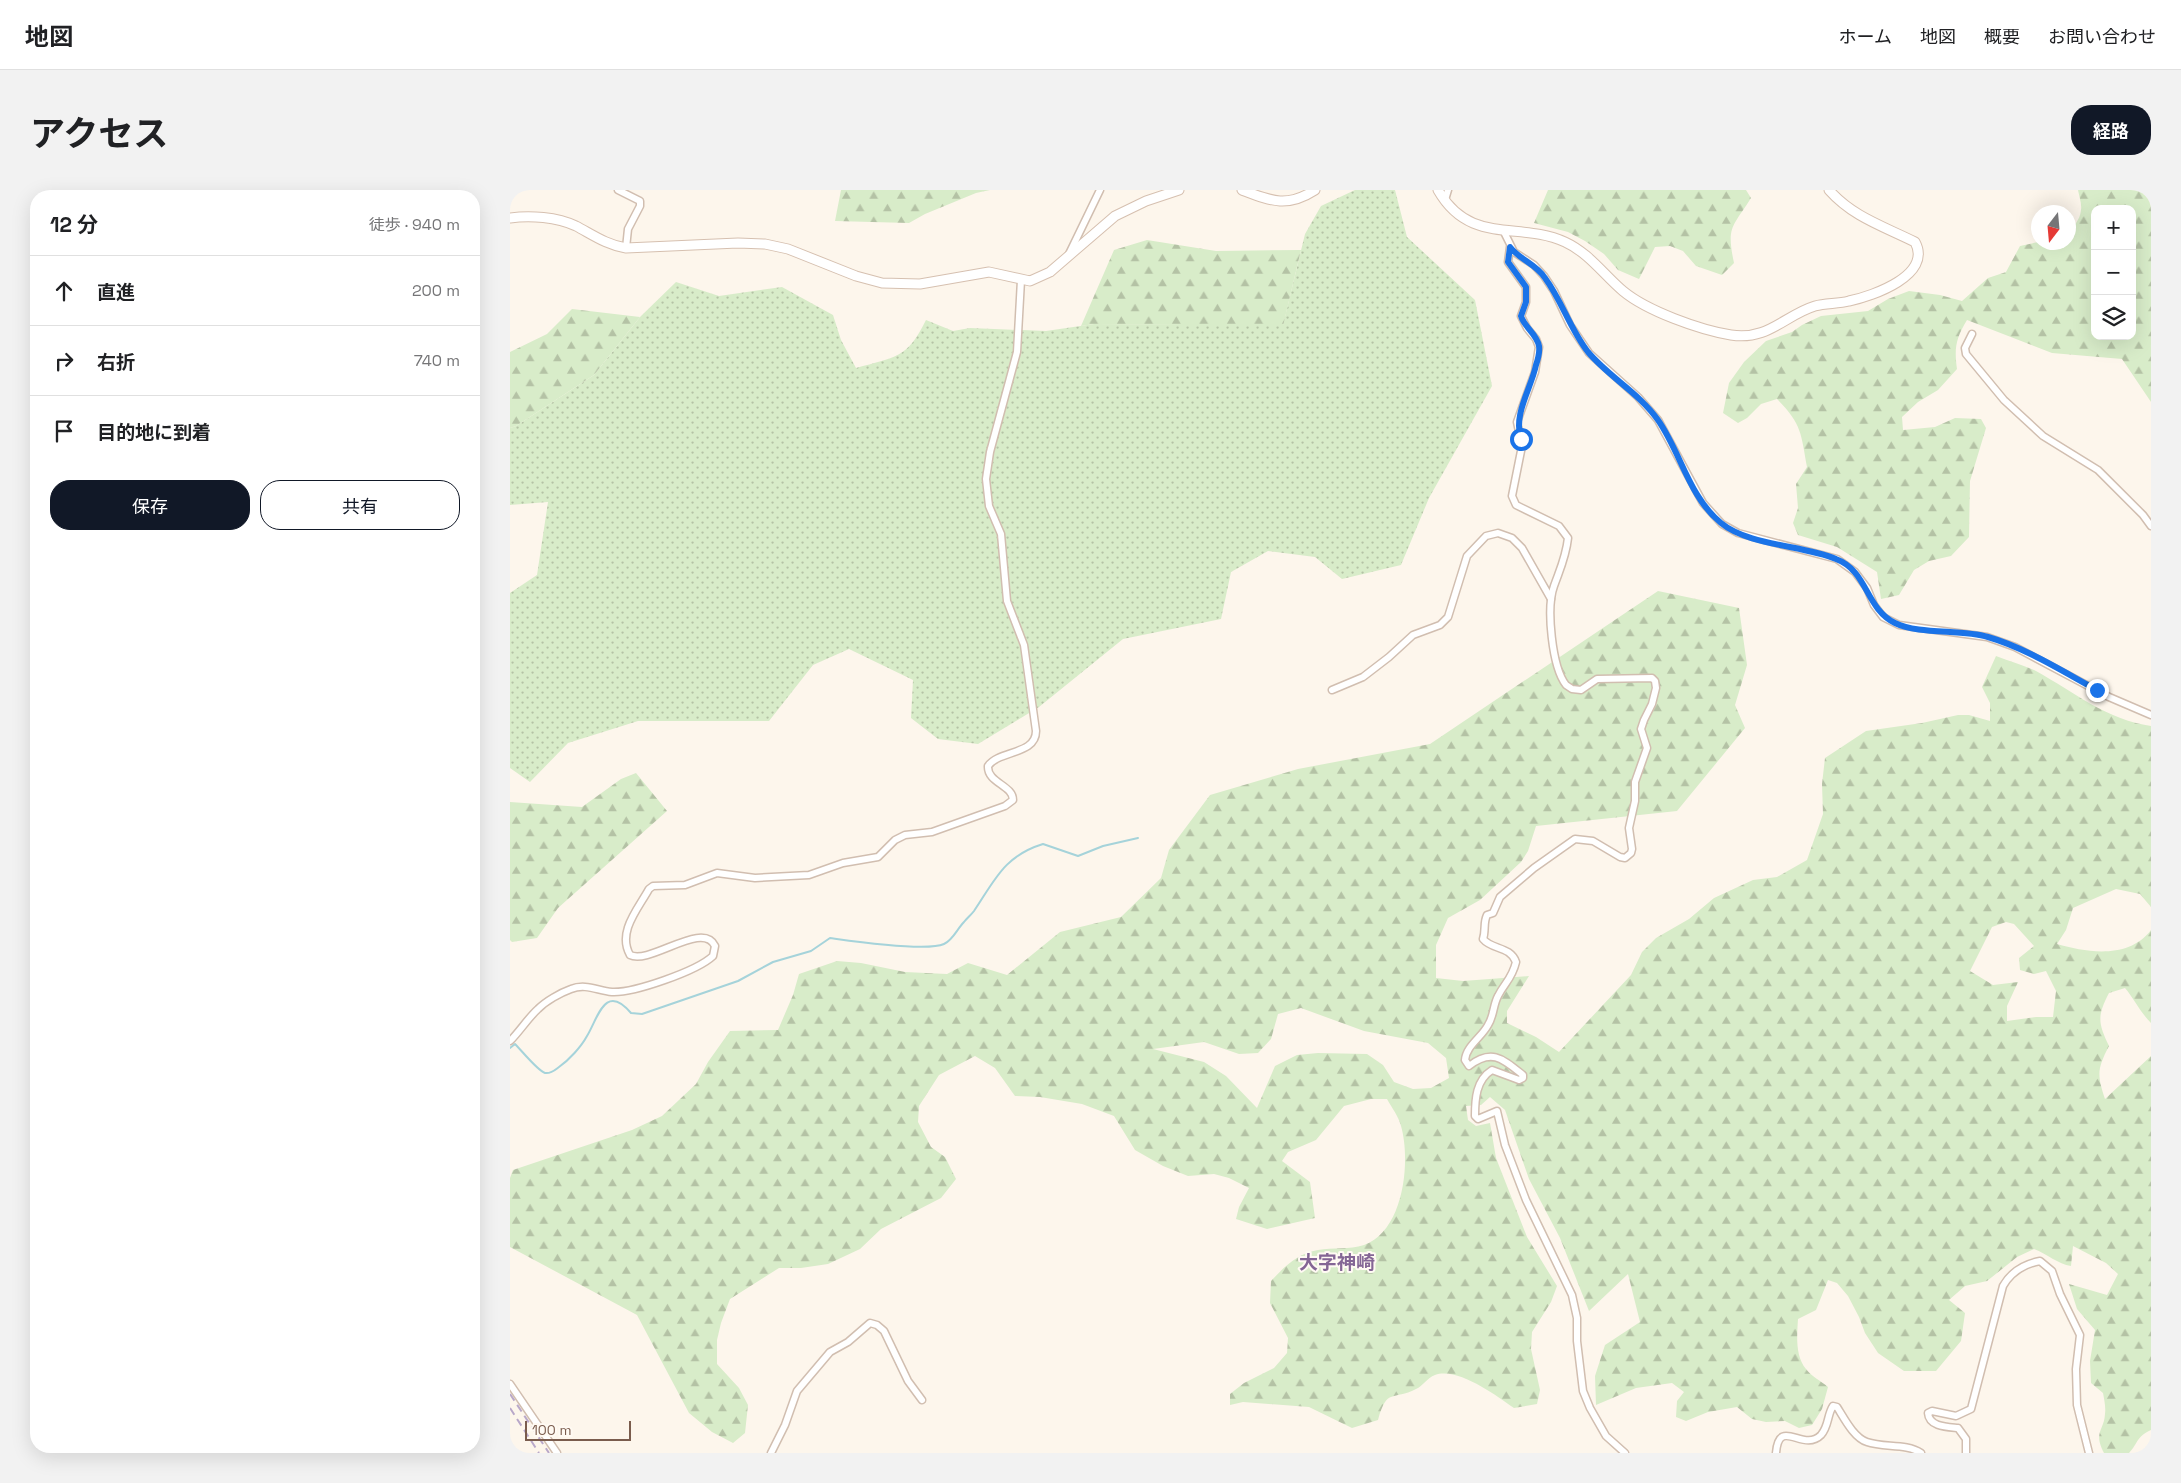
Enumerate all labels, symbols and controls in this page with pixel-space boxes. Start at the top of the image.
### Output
text: 地図 [25,21,73,52]
text: ホーム [1839,25,1892,48]
text: 地図 [1920,25,1956,48]
text: 概要 [1984,25,2020,48]
text: お問い合わせ [2048,25,2156,48]
button: 経路 [2071,105,2151,155]
text: アクセス [30,112,168,156]
north arrow [2031,205,2076,250]
map controls [2091,205,2136,340]
button: + [2091,205,2136,250]
text: 12 分 [50,211,98,238]
text: 徒歩 · 940 m [369,214,460,235]
button: − [2091,250,2136,295]
icon: ahead [50,277,78,305]
text: 直進 [97,280,135,305]
text: 200 m [412,280,460,301]
button: layers [2091,295,2136,340]
icon: right [50,347,78,375]
text: 右折 [97,350,135,375]
text: 740 m [414,350,460,371]
icon: arrive [50,417,78,445]
text: 目的地に到着 [97,420,211,445]
route start [1510,428,1533,451]
button: 保存 [50,480,250,530]
button: 共有 [260,480,460,530]
route end [2086,679,2109,702]
district label: 大字神崎 [1299,1250,1375,1275]
scale bar [525,1418,631,1441]
text: 100 m [532,1421,571,1439]

